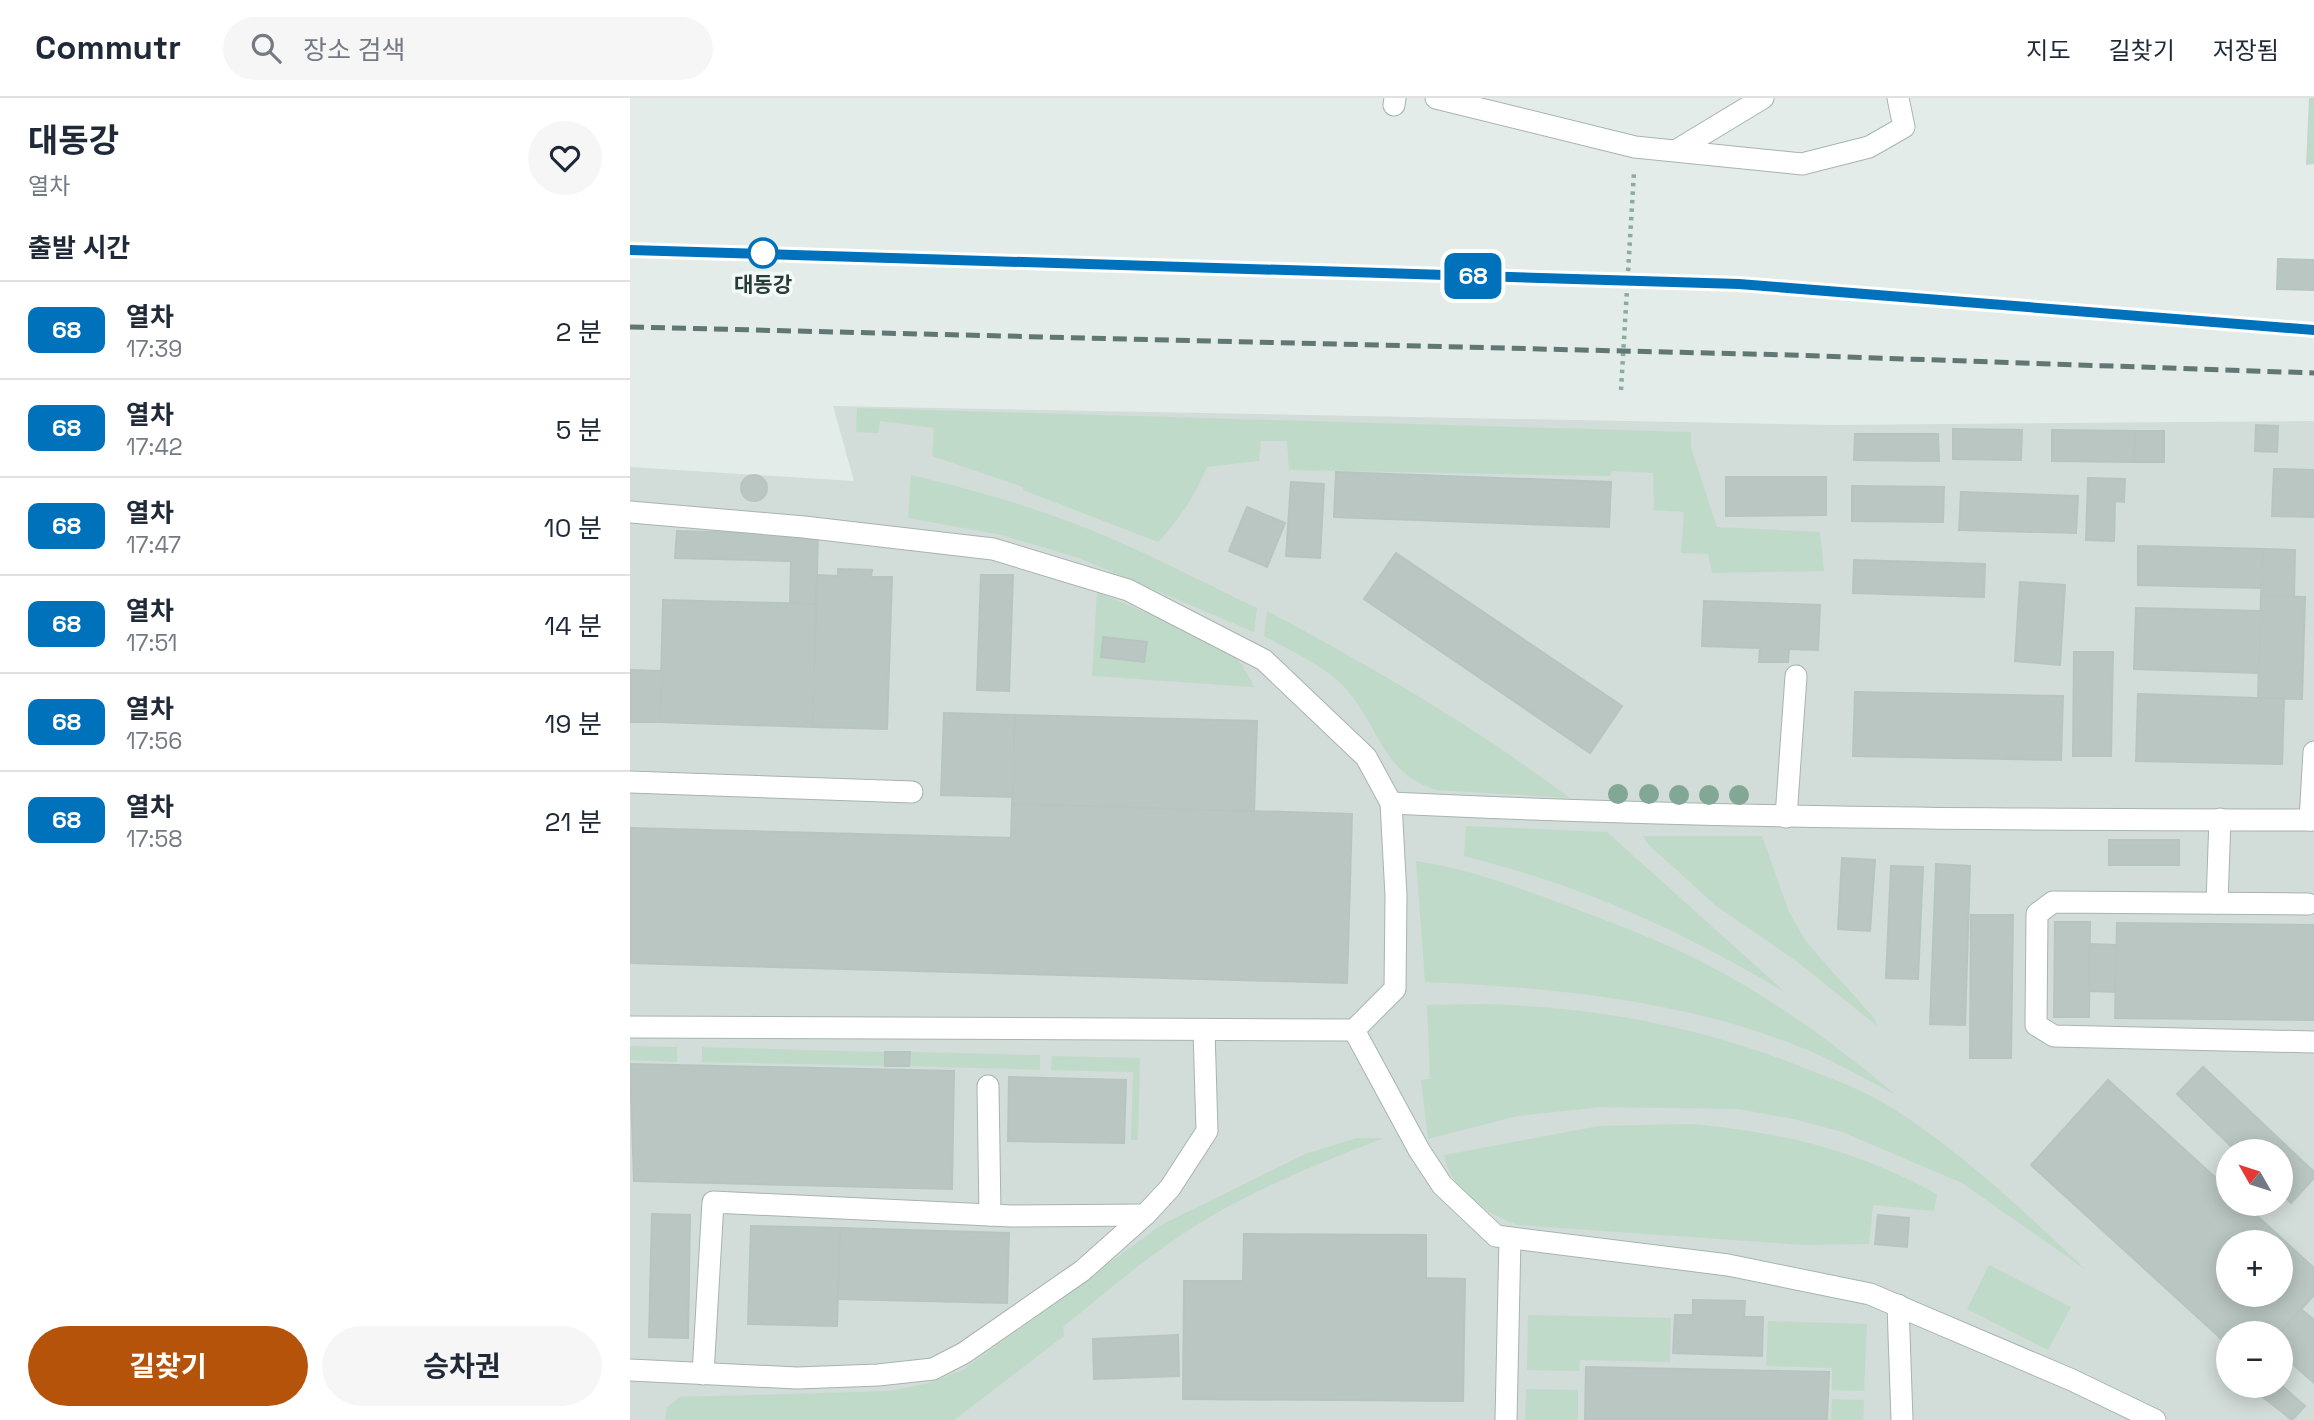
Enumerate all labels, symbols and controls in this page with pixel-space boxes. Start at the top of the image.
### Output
search box [223,17,713,80]
text: Commutr [35,27,181,69]
icon: search [247,29,285,67]
text: 장소 검색 [303,33,405,67]
text: 지도 [2026,35,2071,66]
text: 길찾기 [2109,35,2175,66]
text: 저장됨 [2213,35,2279,66]
text: 대동강 [28,120,119,162]
button: heart [528,121,602,195]
text: 열차 [28,171,70,201]
text: 출발 시간 [28,231,130,265]
marker: 대동강 [748,238,778,268]
line badge: 68 [1442,253,1504,299]
text: 68 [1458,260,1488,291]
place label: 대동강 [734,271,792,298]
text: 열차 [126,300,174,334]
text: 68 [52,314,81,345]
text: 2 분 [556,315,602,349]
text: 17:39 [126,334,182,364]
text: 열차 [126,398,174,432]
text: 68 [52,412,81,443]
text: 5 분 [556,413,602,447]
text: 17:42 [126,432,183,462]
text: 열차 [126,496,174,530]
text: 68 [52,510,81,541]
text: 10 분 [544,511,602,545]
text: 17:47 [126,530,181,560]
text: 열차 [126,594,174,628]
text: 68 [52,608,81,639]
text: 14 분 [544,609,602,643]
text: 17:51 [126,628,177,658]
text: 열차 [126,692,174,726]
text: 68 [52,706,81,737]
text: 19 분 [545,707,602,741]
text: 17:56 [126,726,182,756]
text: 열차 [126,790,174,824]
text: 68 [52,804,81,835]
text: 21 분 [545,805,602,839]
text: 17:58 [126,824,183,854]
north arrow [2216,1139,2292,1216]
map controls [2216,1139,2293,1398]
button: + [2216,1230,2293,1307]
button: − [2216,1321,2293,1398]
button: 길찾기 [28,1326,308,1406]
button: 승차권 [322,1326,602,1406]

